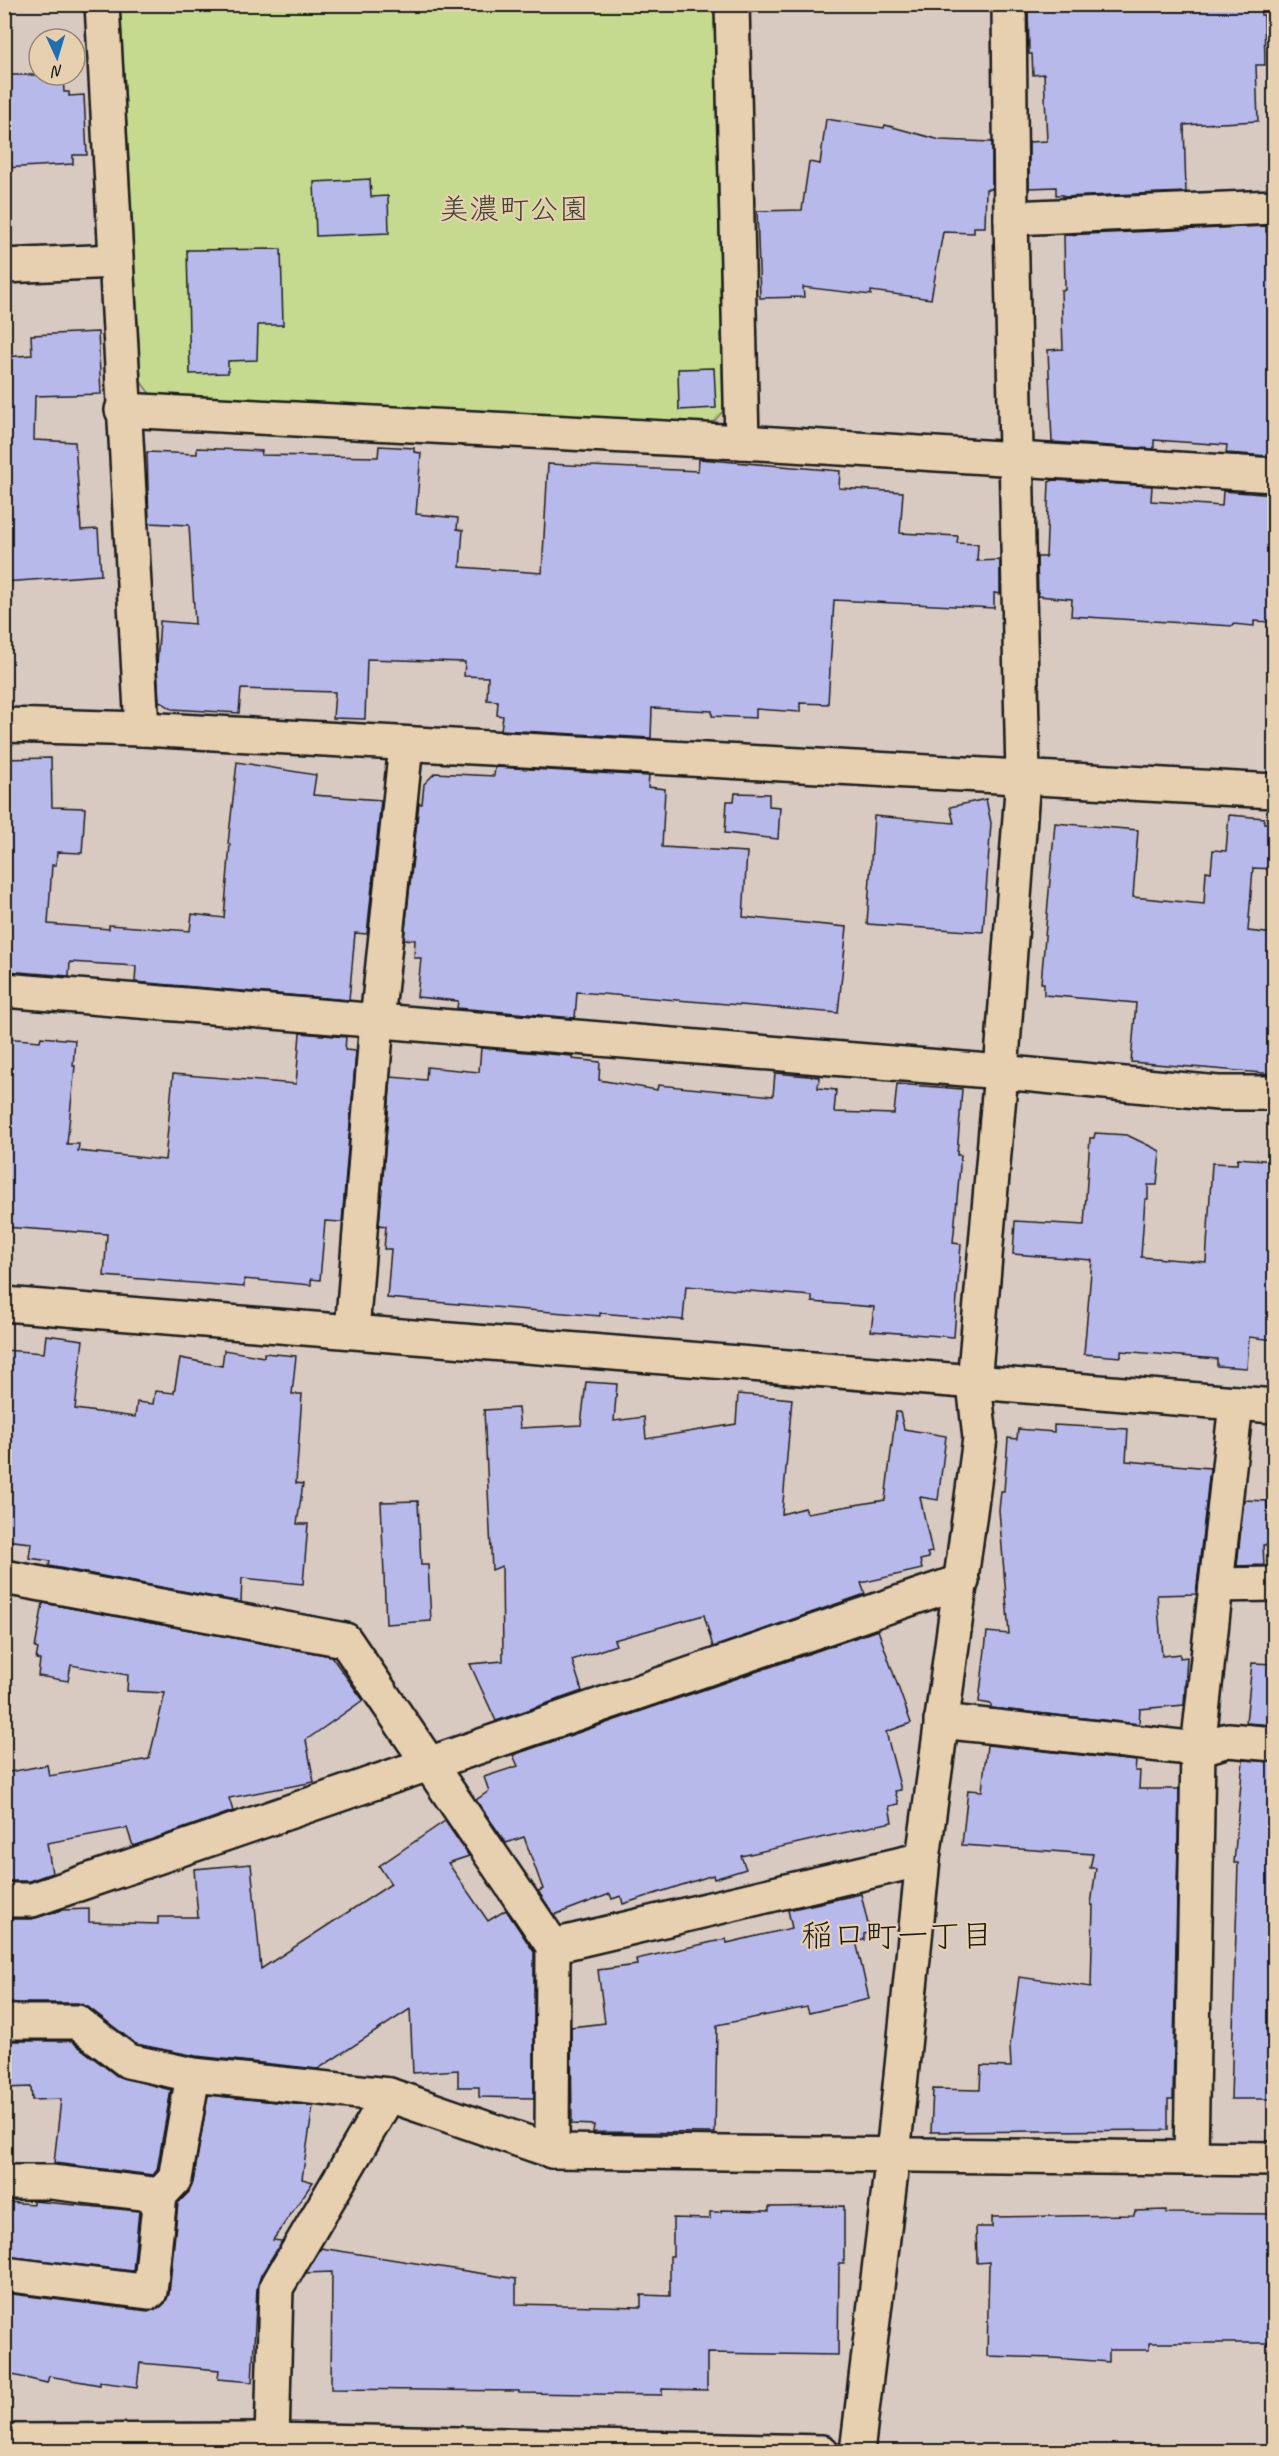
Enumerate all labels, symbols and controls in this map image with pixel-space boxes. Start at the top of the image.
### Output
north arrow [27,27,87,87]
text: N [49,61,64,82]
park label: 美濃町公園 [439,190,589,228]
district label: 稲口町一丁目 [801,1915,993,1956]

